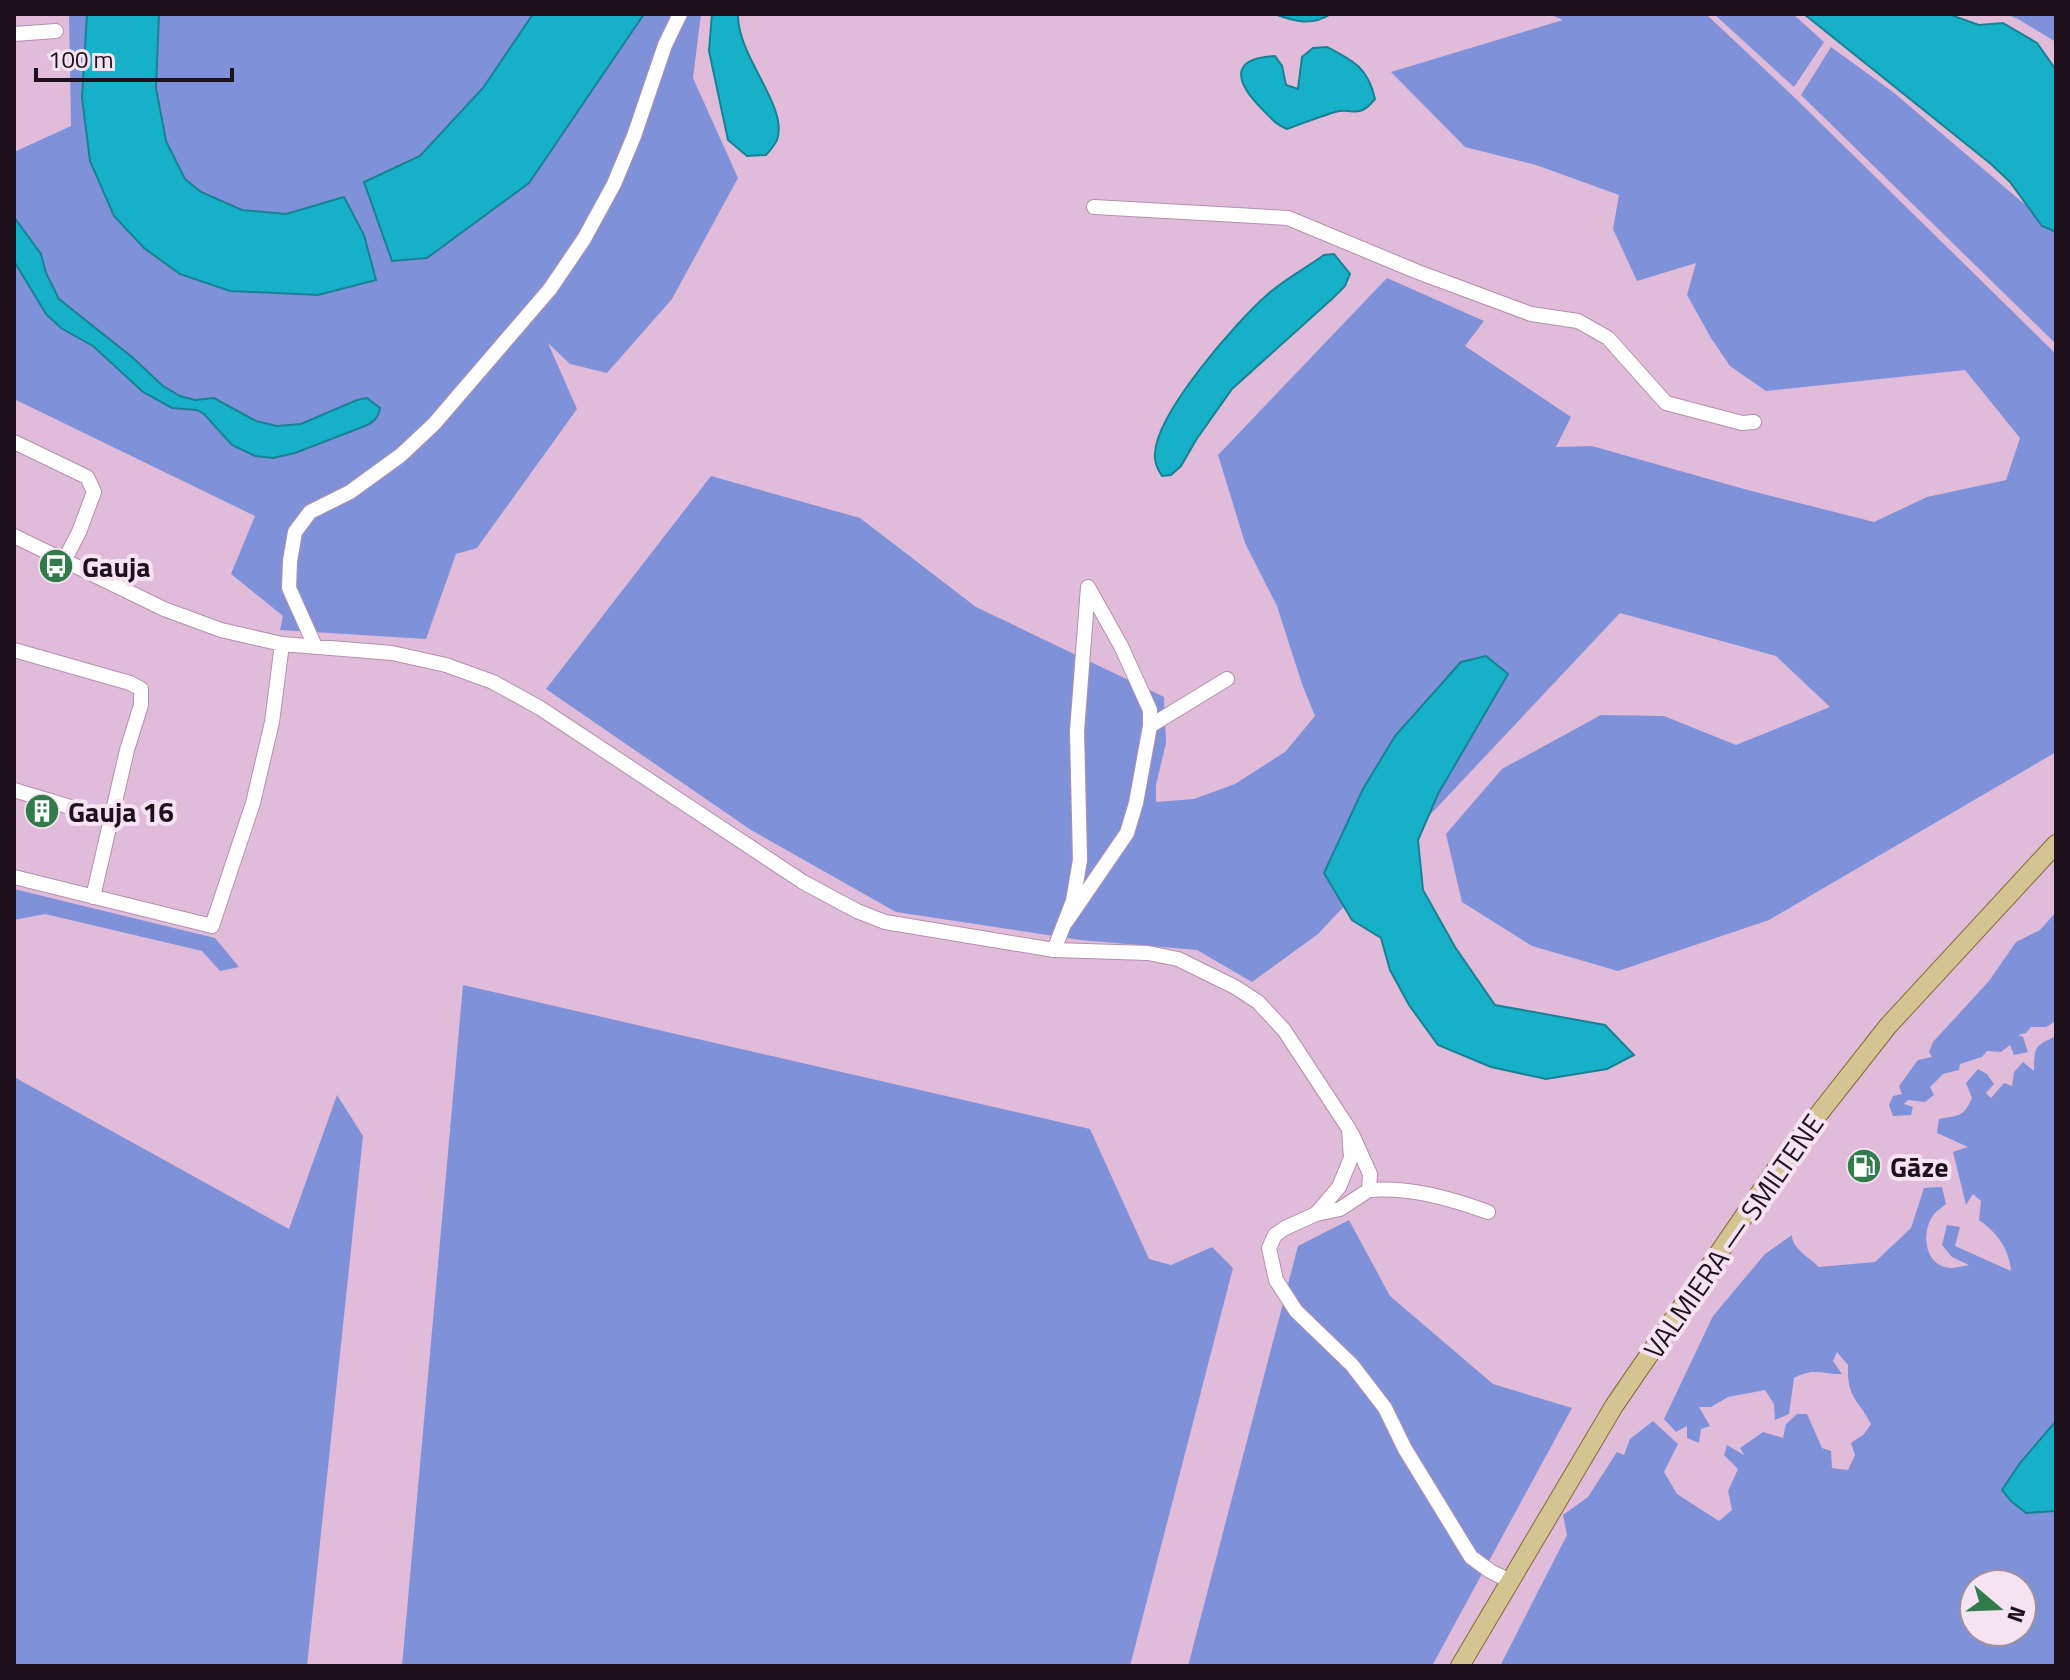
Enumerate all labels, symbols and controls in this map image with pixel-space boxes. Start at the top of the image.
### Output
scale bar [36,32,232,82]
text: 100 m [48,41,114,77]
place label: Gauja [82,545,150,588]
bus stop icon: Gauja [37,547,75,585]
place label: Gauja 16 [68,790,174,833]
building icon: Gauja 16 [23,792,61,830]
street label: VALMIERA — SMILTENE [1632,1105,1834,1367]
place label: Gāze [1890,1145,1948,1188]
fuel station icon: Gāze [1845,1147,1883,1185]
north arrow [1958,1568,2038,1648]
text: N [1998,1602,2035,1627]

